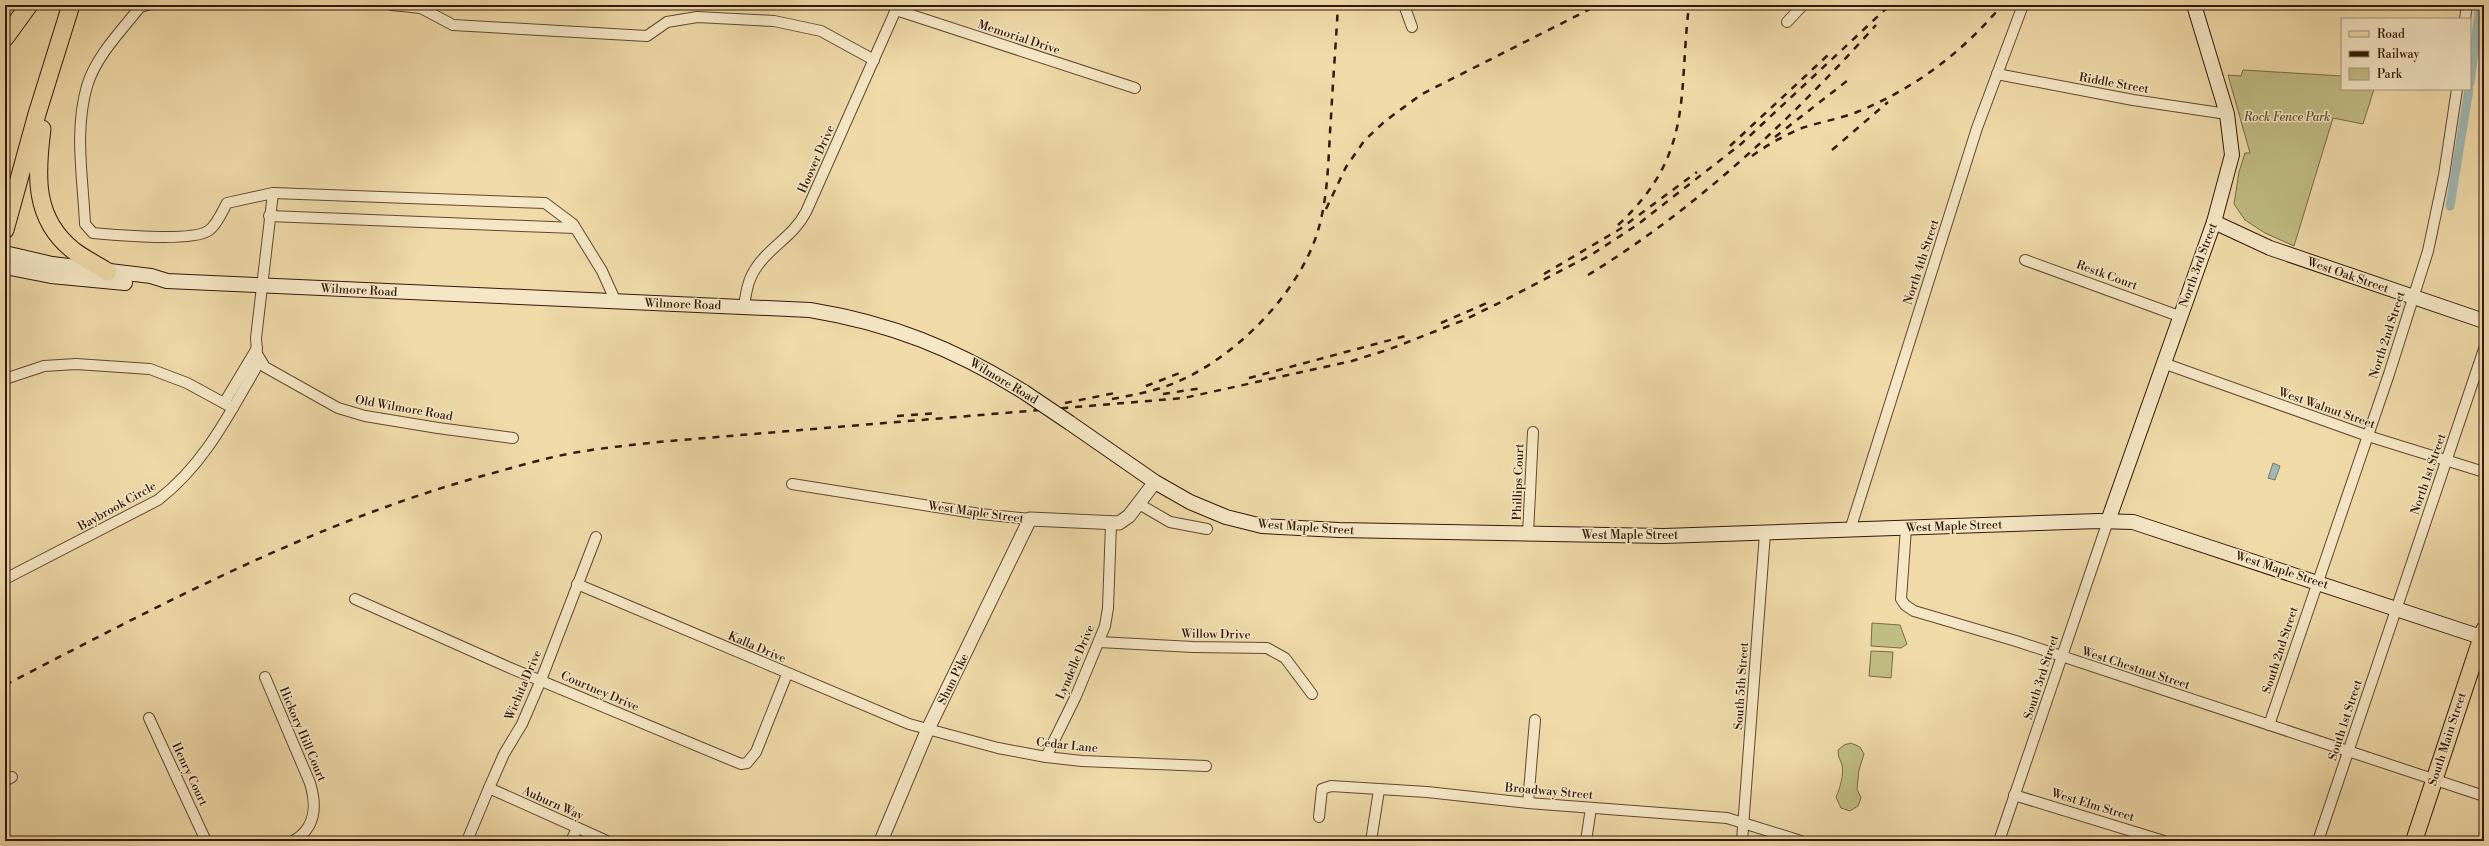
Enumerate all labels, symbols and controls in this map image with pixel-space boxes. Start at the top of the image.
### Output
street label: Memorial Drive [976,17,1062,58]
legend [2341,18,2471,90]
text: Road [2377,27,2405,42]
text: Railway [2377,47,2419,62]
text: Park [2377,67,2403,82]
street label: Riddle Street [2078,70,2151,97]
park label: Rock Fence Park [2243,110,2330,125]
street label: Hoover Drive [795,123,838,196]
street label: North 4th Street [1901,217,1943,307]
street label: North 3rd Street [2176,220,2221,309]
street label: West Oak Street [2304,254,2391,297]
street label: Restk Court [2074,257,2140,294]
street label: Wilmore Road [319,281,398,300]
street label: North 2nd Street [2366,289,2409,381]
street label: Wilmore Road [643,296,722,313]
street label: Wilmore Road [966,355,1041,408]
street label: West Walnut Street [2276,385,2378,432]
street label: Old Wilmore Road [354,393,454,424]
street label: North 1st Street [2408,431,2450,517]
street label: Phillips Court [1510,443,1527,521]
street label: Baybrook Circle [75,479,159,535]
street label: West Maple Street [926,498,1026,527]
street label: West Maple Street [1256,517,1355,538]
street label: West Maple Street [1905,517,2003,536]
street label: West Maple Street [1581,528,1679,543]
street label: West Maple Street [2233,548,2331,593]
street label: South 2nd Street [2259,604,2302,695]
street label: Lyndelle Drive [1053,623,1098,702]
street label: Willow Drive [1180,626,1251,643]
street label: Kalla Drive [726,629,788,666]
street label: South 3rd Street [2021,632,2062,721]
street label: South 5th Street [1731,641,1752,730]
street label: West Chestnut Street [2079,644,2192,693]
street label: Wichita Drive [502,648,545,724]
street label: Shun Pike [935,651,972,707]
street label: Courtney Drive [558,668,641,715]
street label: South 1st Street [2325,677,2366,763]
street label: Hickory Hill Court [276,685,329,784]
street label: South Main Street [2425,690,2470,788]
street label: Cedar Lane [1035,735,1099,756]
street label: Henry Court [168,740,211,809]
street label: Broadway Street [1503,780,1594,803]
street label: Auburn Way [519,783,586,824]
street label: West Elm Street [2049,785,2137,825]

